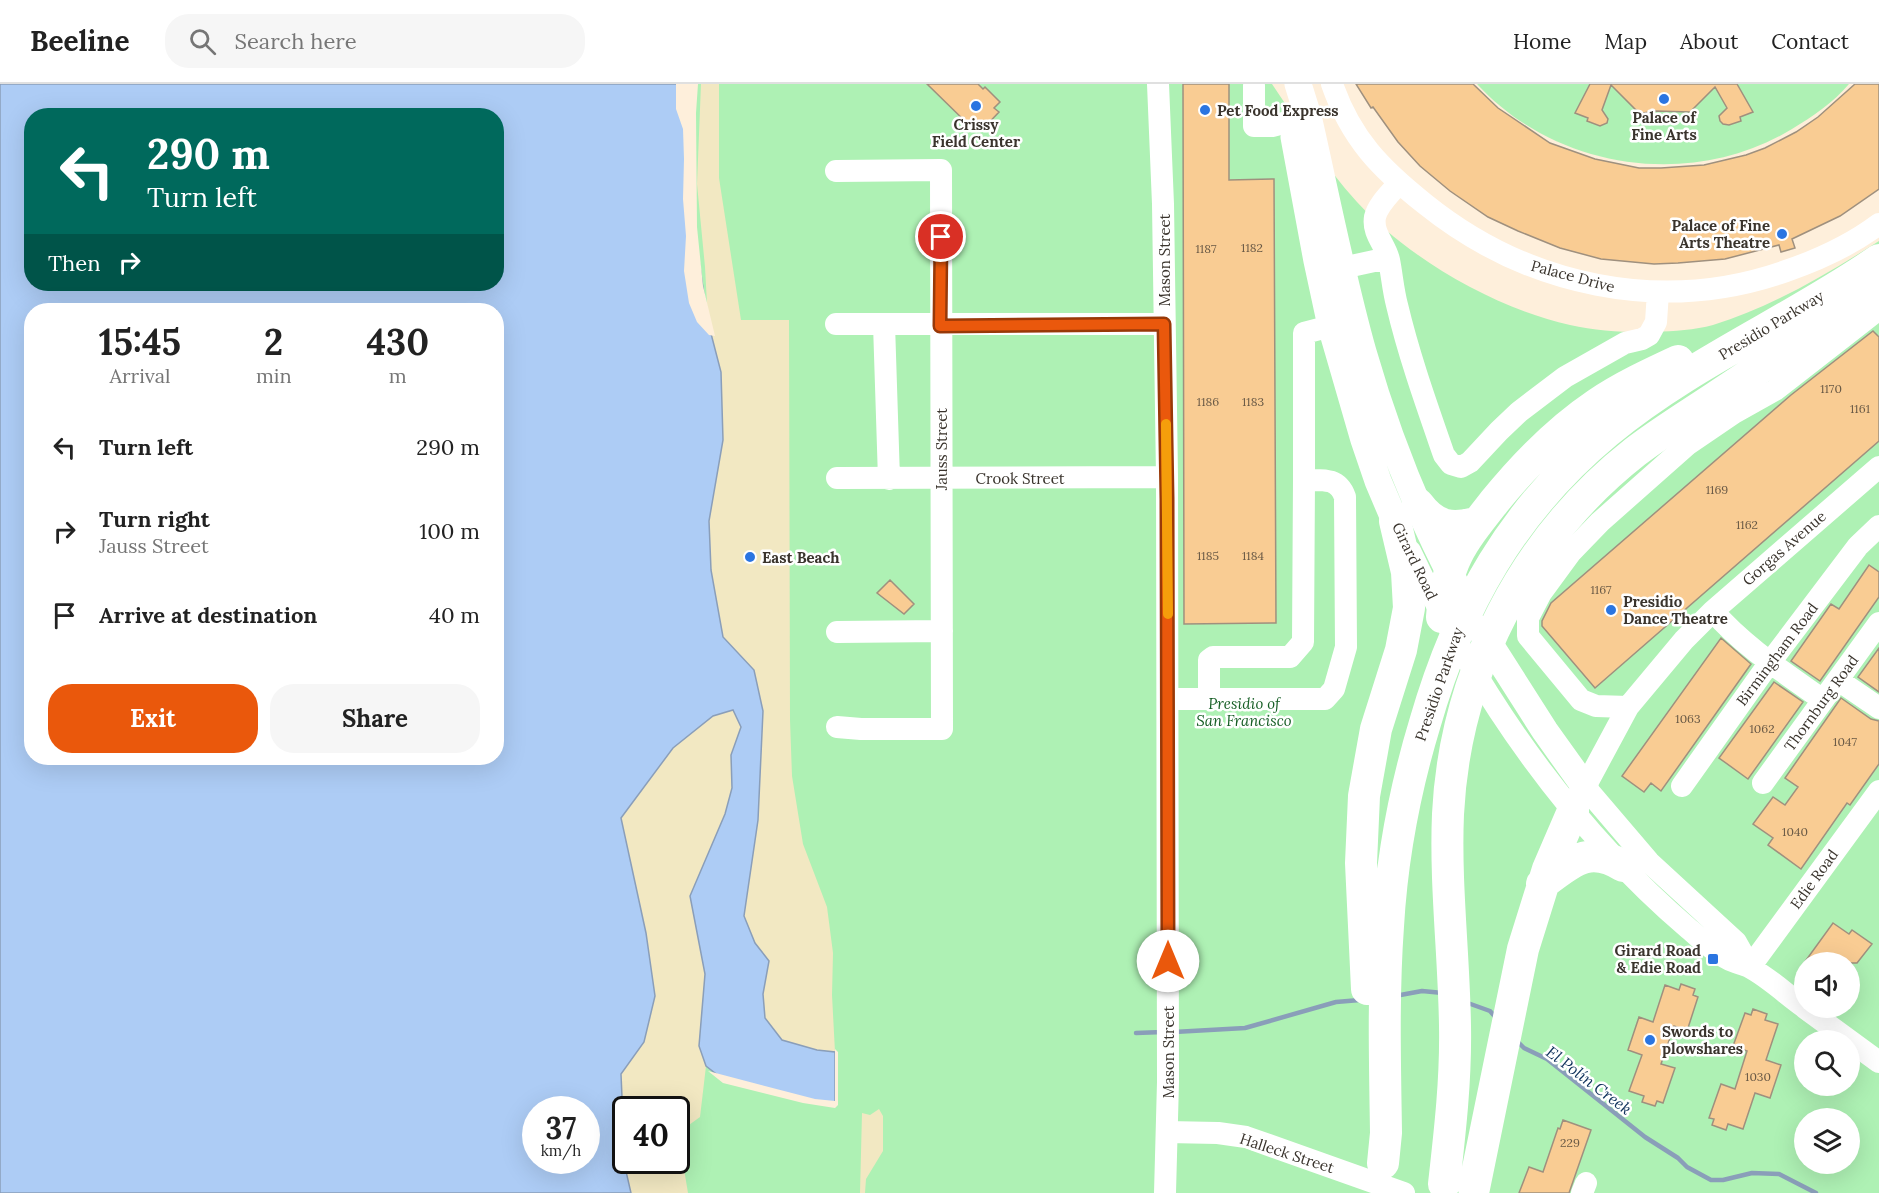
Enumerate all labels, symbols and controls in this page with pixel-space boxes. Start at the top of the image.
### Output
search box [165,14,585,68]
text: Beeline [30,23,129,59]
icon: search [186,25,219,58]
text: Search here [234,27,357,55]
text: Home [1513,28,1571,55]
text: Map [1604,28,1647,55]
text: About [1680,28,1738,55]
text: Contact [1771,28,1849,55]
marker: Palace of Fine Arts [1657,92,1671,106]
marker: Crissy Field Center [969,99,983,113]
place label: Pet Food Express [1217,101,1339,120]
marker: Pet Food Express [1198,103,1212,117]
place label: Palace of Fine Arts [1631,108,1697,144]
place label: Crissy Field Center [932,115,1021,151]
text: 290 m [147,127,270,181]
icon: left [48,132,126,210]
text: Turn left [147,180,257,214]
pin [915,211,966,262]
street label: Mason Street [1155,213,1174,306]
place label: Palace of Fine Arts Theatre [1672,216,1770,252]
icon: arrive [924,220,957,253]
marker: Palace of Fine Arts Theatre [1775,227,1789,241]
house number: 1182 [1241,240,1263,255]
house number: 1187 [1195,241,1217,256]
icon: right [113,246,146,279]
text: Then [48,249,101,277]
street label: Palace Drive [1529,256,1617,296]
street label: Presidio Parkway [1715,286,1827,364]
text: 15:45 [99,319,181,365]
text: 2 [264,319,283,365]
text: 430 [366,319,429,365]
text: Arrival [109,363,171,388]
text: min [256,363,292,388]
text: m [389,363,407,388]
house number: 1170 [1820,381,1842,396]
house number: 1186 [1197,394,1219,409]
house number: 1183 [1242,394,1264,409]
house number: 1161 [1850,401,1870,416]
street label: Jauss Street [932,408,951,491]
icon: left [48,431,81,464]
text: Turn left [99,433,193,461]
text: 290 m [416,433,480,461]
street label: Crook Street [976,469,1065,488]
house number: 1169 [1706,482,1728,497]
text: Turn right [99,505,210,533]
street label: Gorgas Avenue [1738,507,1830,589]
icon: right [48,515,81,548]
text: 100 m [419,517,480,545]
house number: 1162 [1736,517,1758,532]
street label: Girard Road [1388,519,1442,603]
text: Jauss Street [99,533,209,558]
place label: East Beach [762,548,840,567]
house number: 1185 [1197,548,1219,563]
house number: 1184 [1242,548,1264,563]
marker: East Beach [743,550,757,564]
house number: 1167 [1590,582,1612,597]
place label: Presidio Dance Theatre [1623,592,1728,628]
icon: arrive [48,599,81,632]
street label: Birmingham Road [1732,599,1822,709]
text: Arrive at destination [99,601,317,629]
text: 40 m [429,601,480,629]
marker: Presidio Dance Theatre [1604,603,1618,617]
street label: Presidio Parkway [1411,624,1467,743]
street label: Thornburg Road [1780,651,1862,755]
button: Exit [48,684,258,753]
button: Share [270,684,480,753]
park label: Presidio of San Francisco [1196,694,1292,730]
house number: 1063 [1675,711,1701,726]
house number: 1062 [1749,721,1775,736]
house number: 1047 [1833,734,1857,749]
house number: 1040 [1782,824,1808,839]
street label: Edie Road [1786,845,1842,913]
position arrow [1136,929,1200,993]
place label: Girard Road & Edie Road [1615,941,1701,977]
marker: Girard Road & Edie Road [1706,952,1720,966]
map controls [1794,952,1860,1174]
button: sound [1794,952,1860,1018]
street label: Mason Street [1159,1005,1178,1098]
place label: Swords to plowshares [1662,1022,1743,1058]
button: search [1794,1030,1860,1096]
marker: Swords to plowshares [1643,1033,1657,1047]
water label: El Polín Creek [1542,1041,1636,1119]
house number: 1030 [1745,1069,1771,1084]
speed limit sign: 40 [612,1096,690,1174]
button: layers [1794,1108,1860,1174]
text: 37 [546,1109,576,1147]
street label: Halleck Street [1237,1129,1337,1177]
house number: 229 [1560,1135,1580,1150]
text: km/h [541,1141,581,1160]

